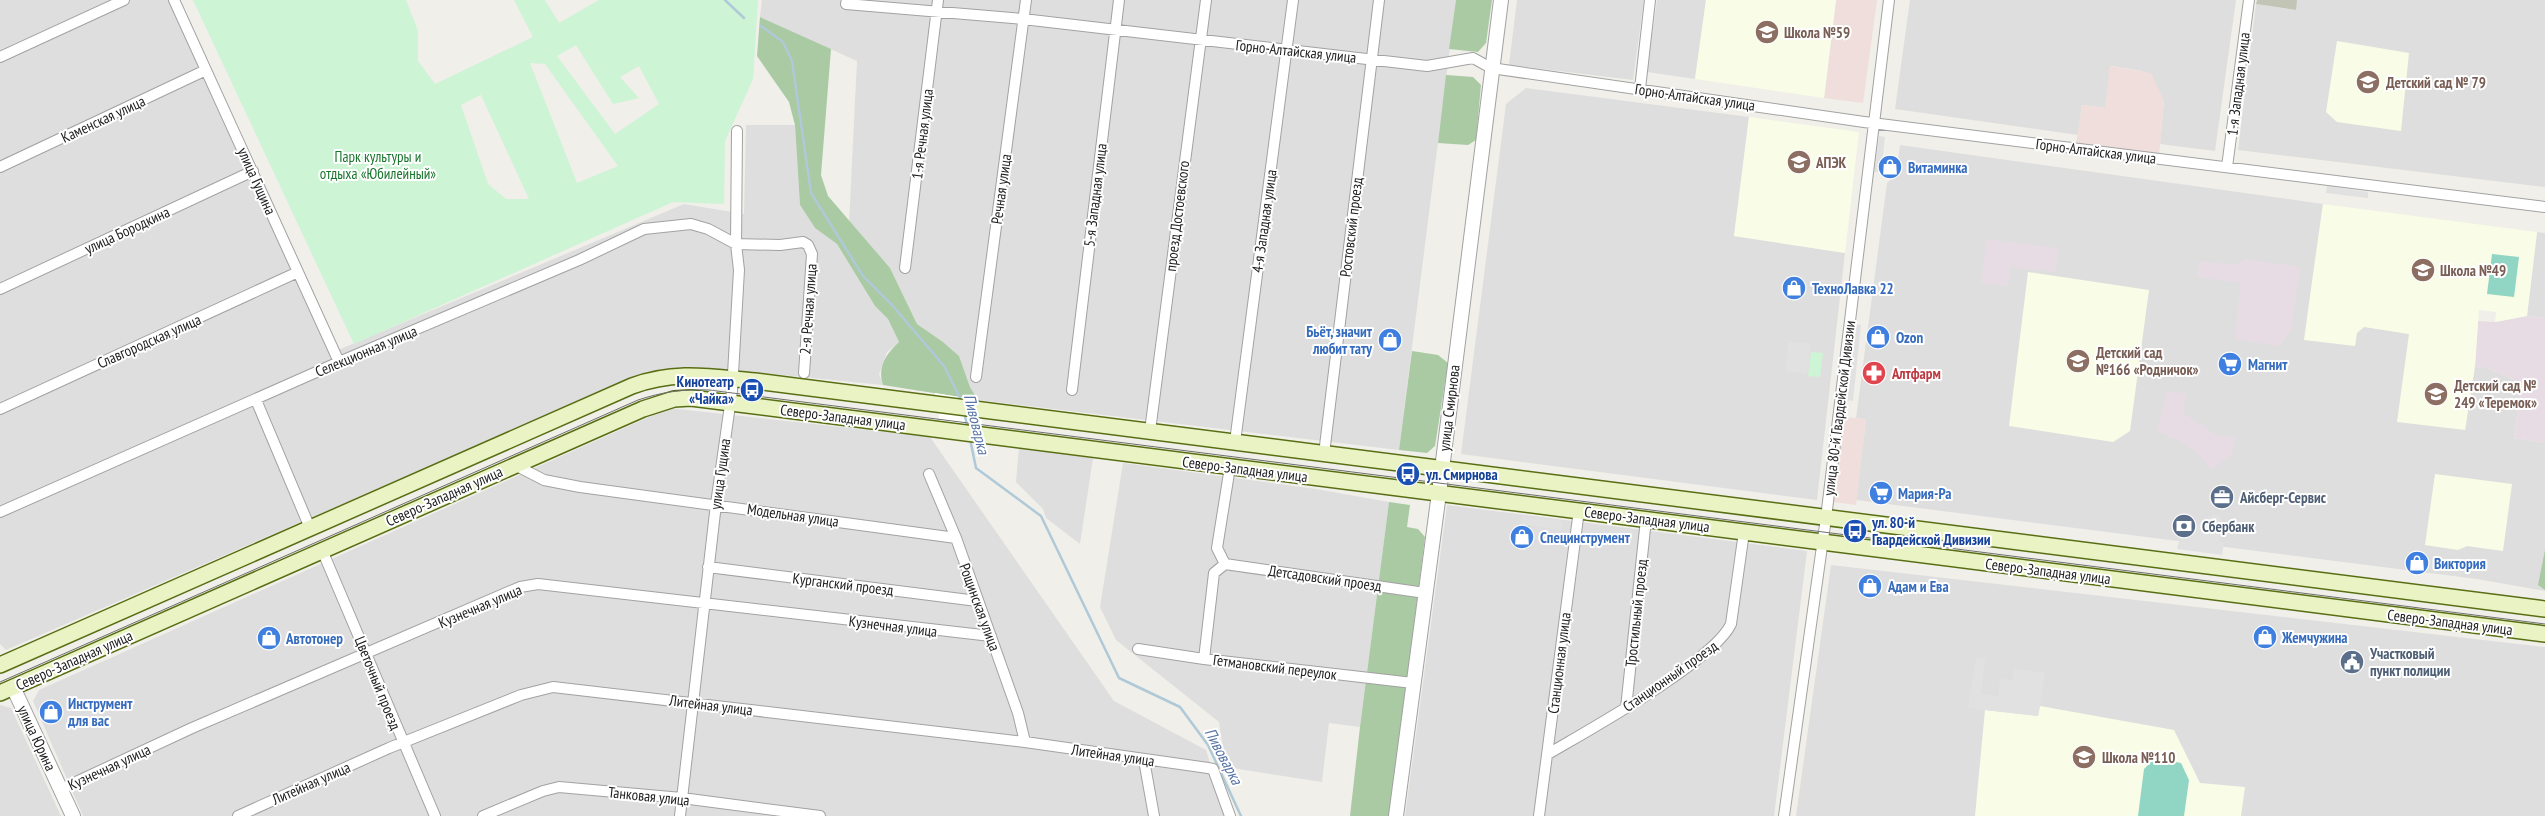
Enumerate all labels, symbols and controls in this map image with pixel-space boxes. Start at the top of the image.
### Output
school or university icon: Школа №59 [1754,19,1780,45]
place label: Школа №59 [1784,23,1850,42]
street label: 1-я Западная улица [2222,31,2254,137]
street label: Горно-Алтайская улица [1235,35,1357,67]
school or university icon: Детский сад № 79 [2355,69,2381,95]
place label: Детский сад № 79 [2386,73,2486,92]
street label: Горно-Алтайская улица [1634,79,1756,115]
street label: 1-я Речная улица [907,88,937,180]
street label: Каменская улица [58,91,148,147]
street label: Горно-Алтайская улица [2035,134,2157,168]
street label: 5-я Западная улица [1079,142,1111,248]
street label: улица Гущина [234,144,280,218]
park label: Парк культуры и отдыха «Юбилейный» [320,147,436,183]
school or university icon: АПЭК [1786,149,1812,175]
street label: Речная улица [987,153,1015,225]
place label: АПЭК [1815,153,1847,172]
shop icon: Витаминка [1877,154,1903,180]
place label: Витаминка [1908,158,1968,177]
street label: проезд Достоевского [1161,159,1193,273]
street label: 4-я Западная улица [1247,168,1281,274]
street label: Ростовский проезд [1335,176,1367,278]
street label: улица Бородкина [81,202,173,258]
school or university icon: Школа №49 [2410,257,2436,283]
place label: Школа №49 [2440,261,2506,280]
street label: 2-я Речная улица [795,263,821,355]
shop icon: ТехноЛавка 22 [1781,275,1807,301]
place label: ТехноЛавка 22 [1812,279,1894,298]
street label: Славгородская улица [94,310,204,372]
street label: улица 80-й Гвардейской Дивизии [1819,319,1859,497]
street label: Селекционная улица [312,321,420,381]
place label: Бьёт, значит любит тату [1306,322,1373,358]
shop icon: Ozon [1865,324,1891,350]
shop icon: Бьёт, значит любит тату [1377,327,1403,353]
place label: Ozon [1896,328,1923,347]
place label: Детский сад №166 «Родничок» [2096,343,2199,379]
school or university icon: Детский сад №166 «Родничок» [2065,348,2091,374]
supermarket icon: Магнит [2217,351,2243,377]
place label: Магнит [2248,355,2288,374]
pharmacy icon: Алтфарм [1861,360,1887,386]
street label: улица Смирнова [1434,364,1464,452]
place label: Алтфарм [1891,364,1941,383]
place label: Кинотеатр «Чайка» [677,372,734,408]
place label: Детский сад № 249 «Теремок» [2454,376,2537,412]
bus stop icon: Кинотеатр «Чайка» [739,377,765,403]
school or university icon: Детский сад № 249 «Теремок» [2423,381,2449,407]
water label: Пивоварка [960,392,994,458]
street label: Северо-Западная улица [779,400,907,434]
street label: улица Гущина [706,437,734,511]
street label: Северо-Западная улица [1181,452,1309,486]
bus stop icon: ул. Смирнова [1395,461,1421,487]
street label: Северо-Западная улица [383,462,505,530]
place label: ул. Смирнова [1425,465,1498,484]
supermarket icon: Мария-Ра [1868,480,1894,506]
place label: Мария-Ра [1898,484,1952,503]
office icon: Айсберг-Сервис [2209,484,2235,510]
place label: Айсберг-Сервис [2239,488,2327,507]
street label: Модельная улица [746,499,840,531]
street label: Северо-Западная улица [1583,502,1711,536]
place label: ул. 80-й Гвардейской Дивизии [1871,513,1991,549]
bank icon: Сбербанк [2171,513,2197,539]
place label: Сбербанк [2202,517,2255,536]
bus stop icon: ул. 80-й Гвардейской Дивизии [1842,518,1868,544]
shop icon: Специнструмент [1509,524,1535,550]
place label: Специнструмент [1540,528,1631,547]
shop icon: Виктория [2404,550,2430,576]
street label: Северо-Западная улица [1984,554,2112,588]
place label: Виктория [2434,554,2486,573]
street label: Тростильный проезд [1621,558,1651,668]
street label: Рощинская улица [955,561,1005,653]
street label: Детсадовский проезд [1267,561,1383,595]
street label: Курганский проезд [792,568,895,600]
shop icon: Адам и Ева [1857,573,1883,599]
place label: Адам и Ева [1887,577,1949,596]
street label: Кузнечная улица [435,580,525,632]
street label: Северо-Западная улица [2386,605,2514,639]
street label: Кузнечная улица [848,611,938,641]
street label: Станционная улица [1543,611,1575,715]
shop icon: Жемчужина [2252,624,2278,650]
shop icon: Автотонер [256,625,282,651]
street label: Северо-Западная улица [13,626,135,694]
place label: Жемчужина [2281,628,2348,647]
place label: Автотонер [285,629,343,648]
street label: Цветочный проезд [351,633,406,733]
street label: Станционный проезд [1619,636,1721,716]
place label: Участковый пункт полиции [2369,644,2450,680]
public building icon: Участковый пункт полиции [2339,649,2365,675]
street label: Гетмановский переулок [1212,650,1338,684]
street label: Литейная улица [667,690,754,720]
place label: Инструмент для вас [67,694,133,730]
shop icon: Инструмент для вас [38,699,64,725]
street label: улица Юрина [14,702,60,774]
water label: Пивоварка [1201,724,1248,789]
street label: Кузнечная улица [65,740,153,794]
street label: Литейная улица [1069,740,1156,770]
school or university icon: Школа №110 [2071,744,2097,770]
place label: Школа №110 [2102,748,2175,767]
street label: Литейная улица [268,757,353,809]
street label: Танковая улица [607,782,691,810]

